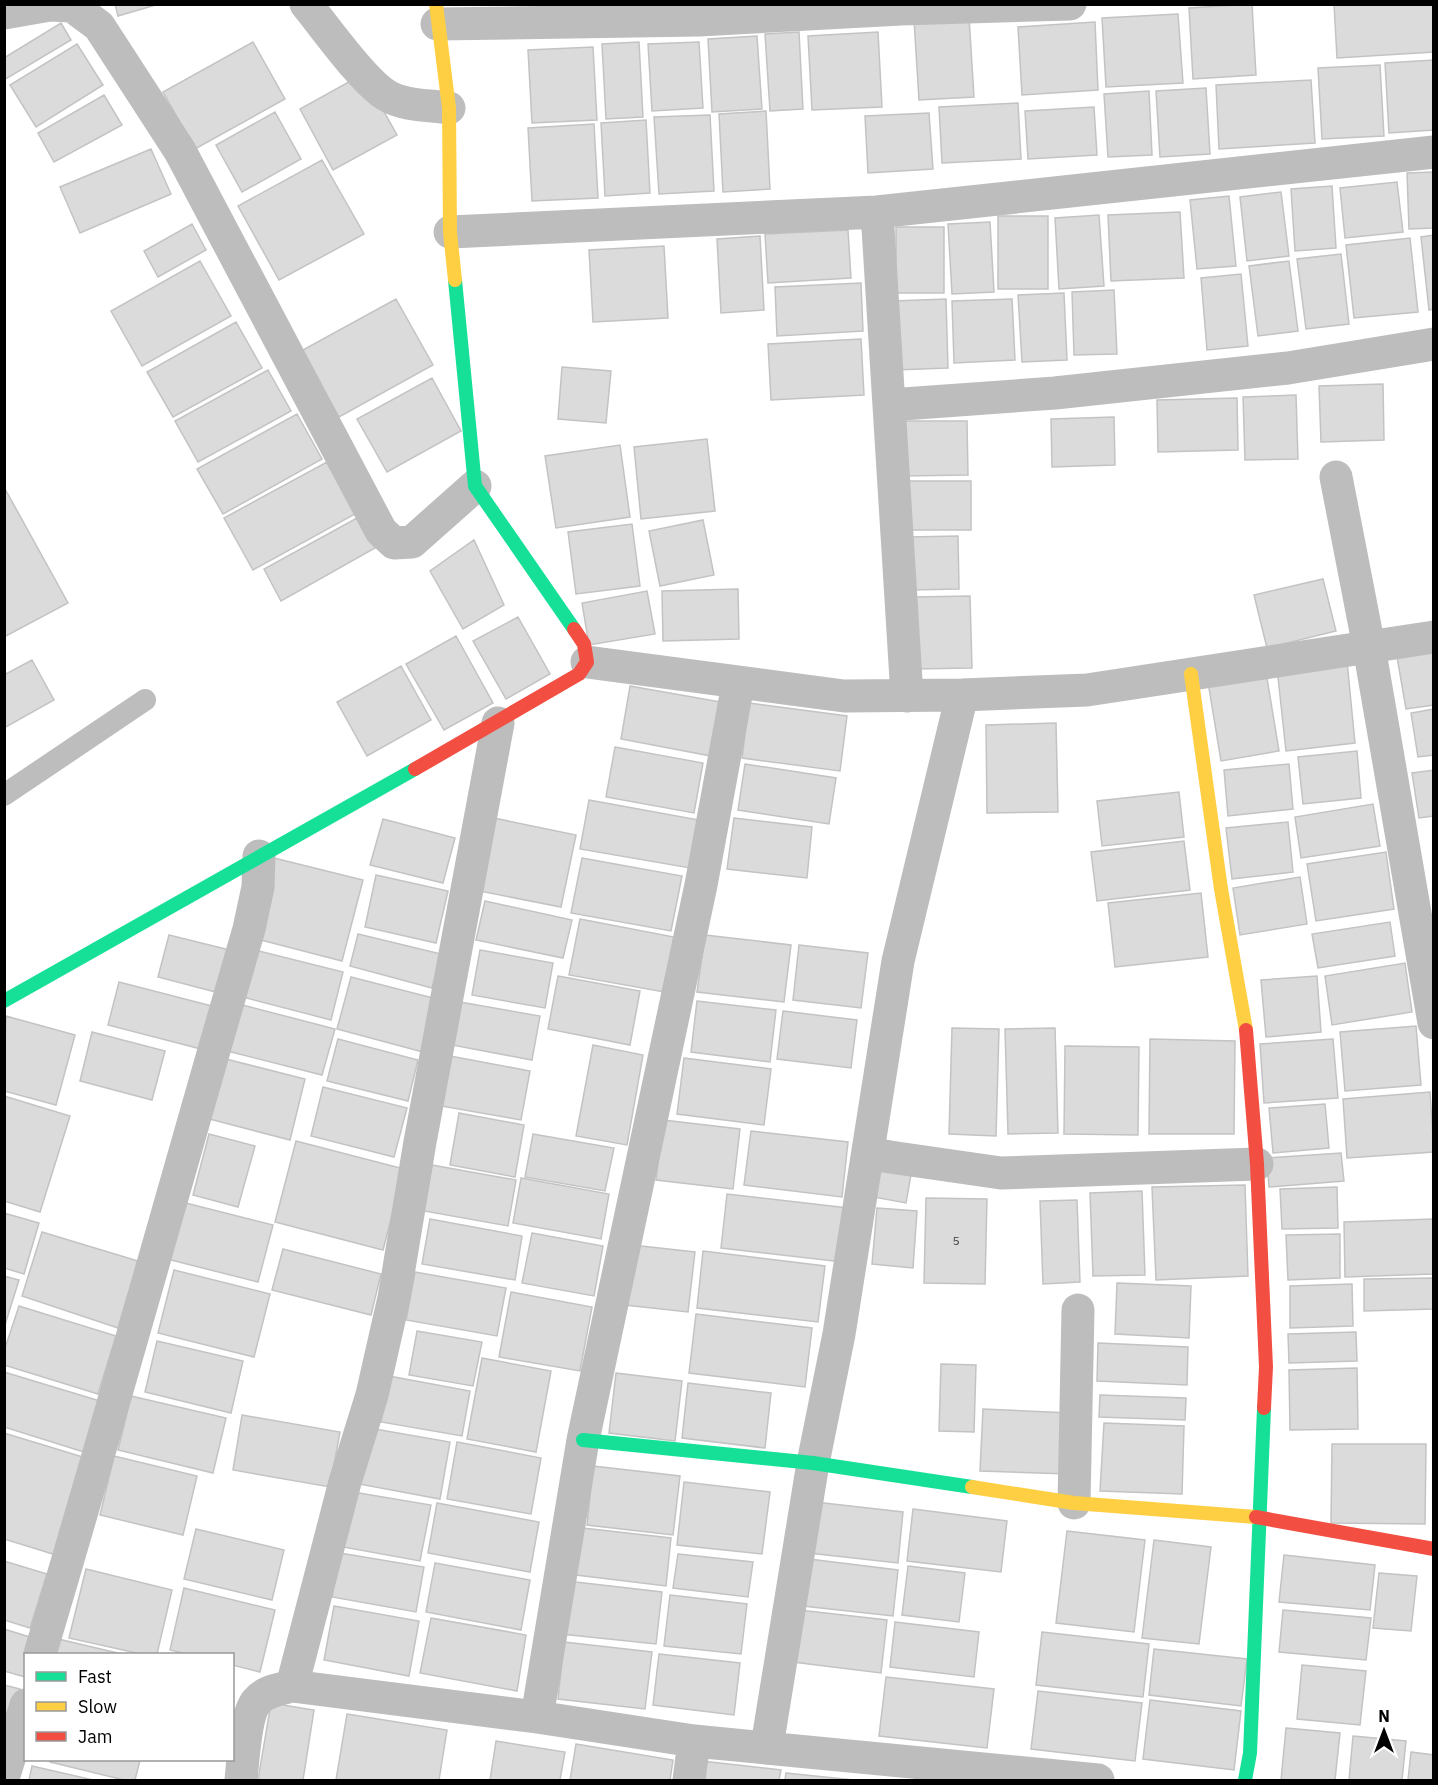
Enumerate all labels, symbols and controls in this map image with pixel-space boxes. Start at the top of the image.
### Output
house number: 5 [952,1233,960,1248]
legend [24,1653,234,1761]
text: Fast [78,1665,112,1688]
text: Slow [78,1695,117,1718]
north arrow [1354,1701,1414,1761]
text: N [1378,1706,1390,1726]
text: Jam [78,1725,113,1748]

